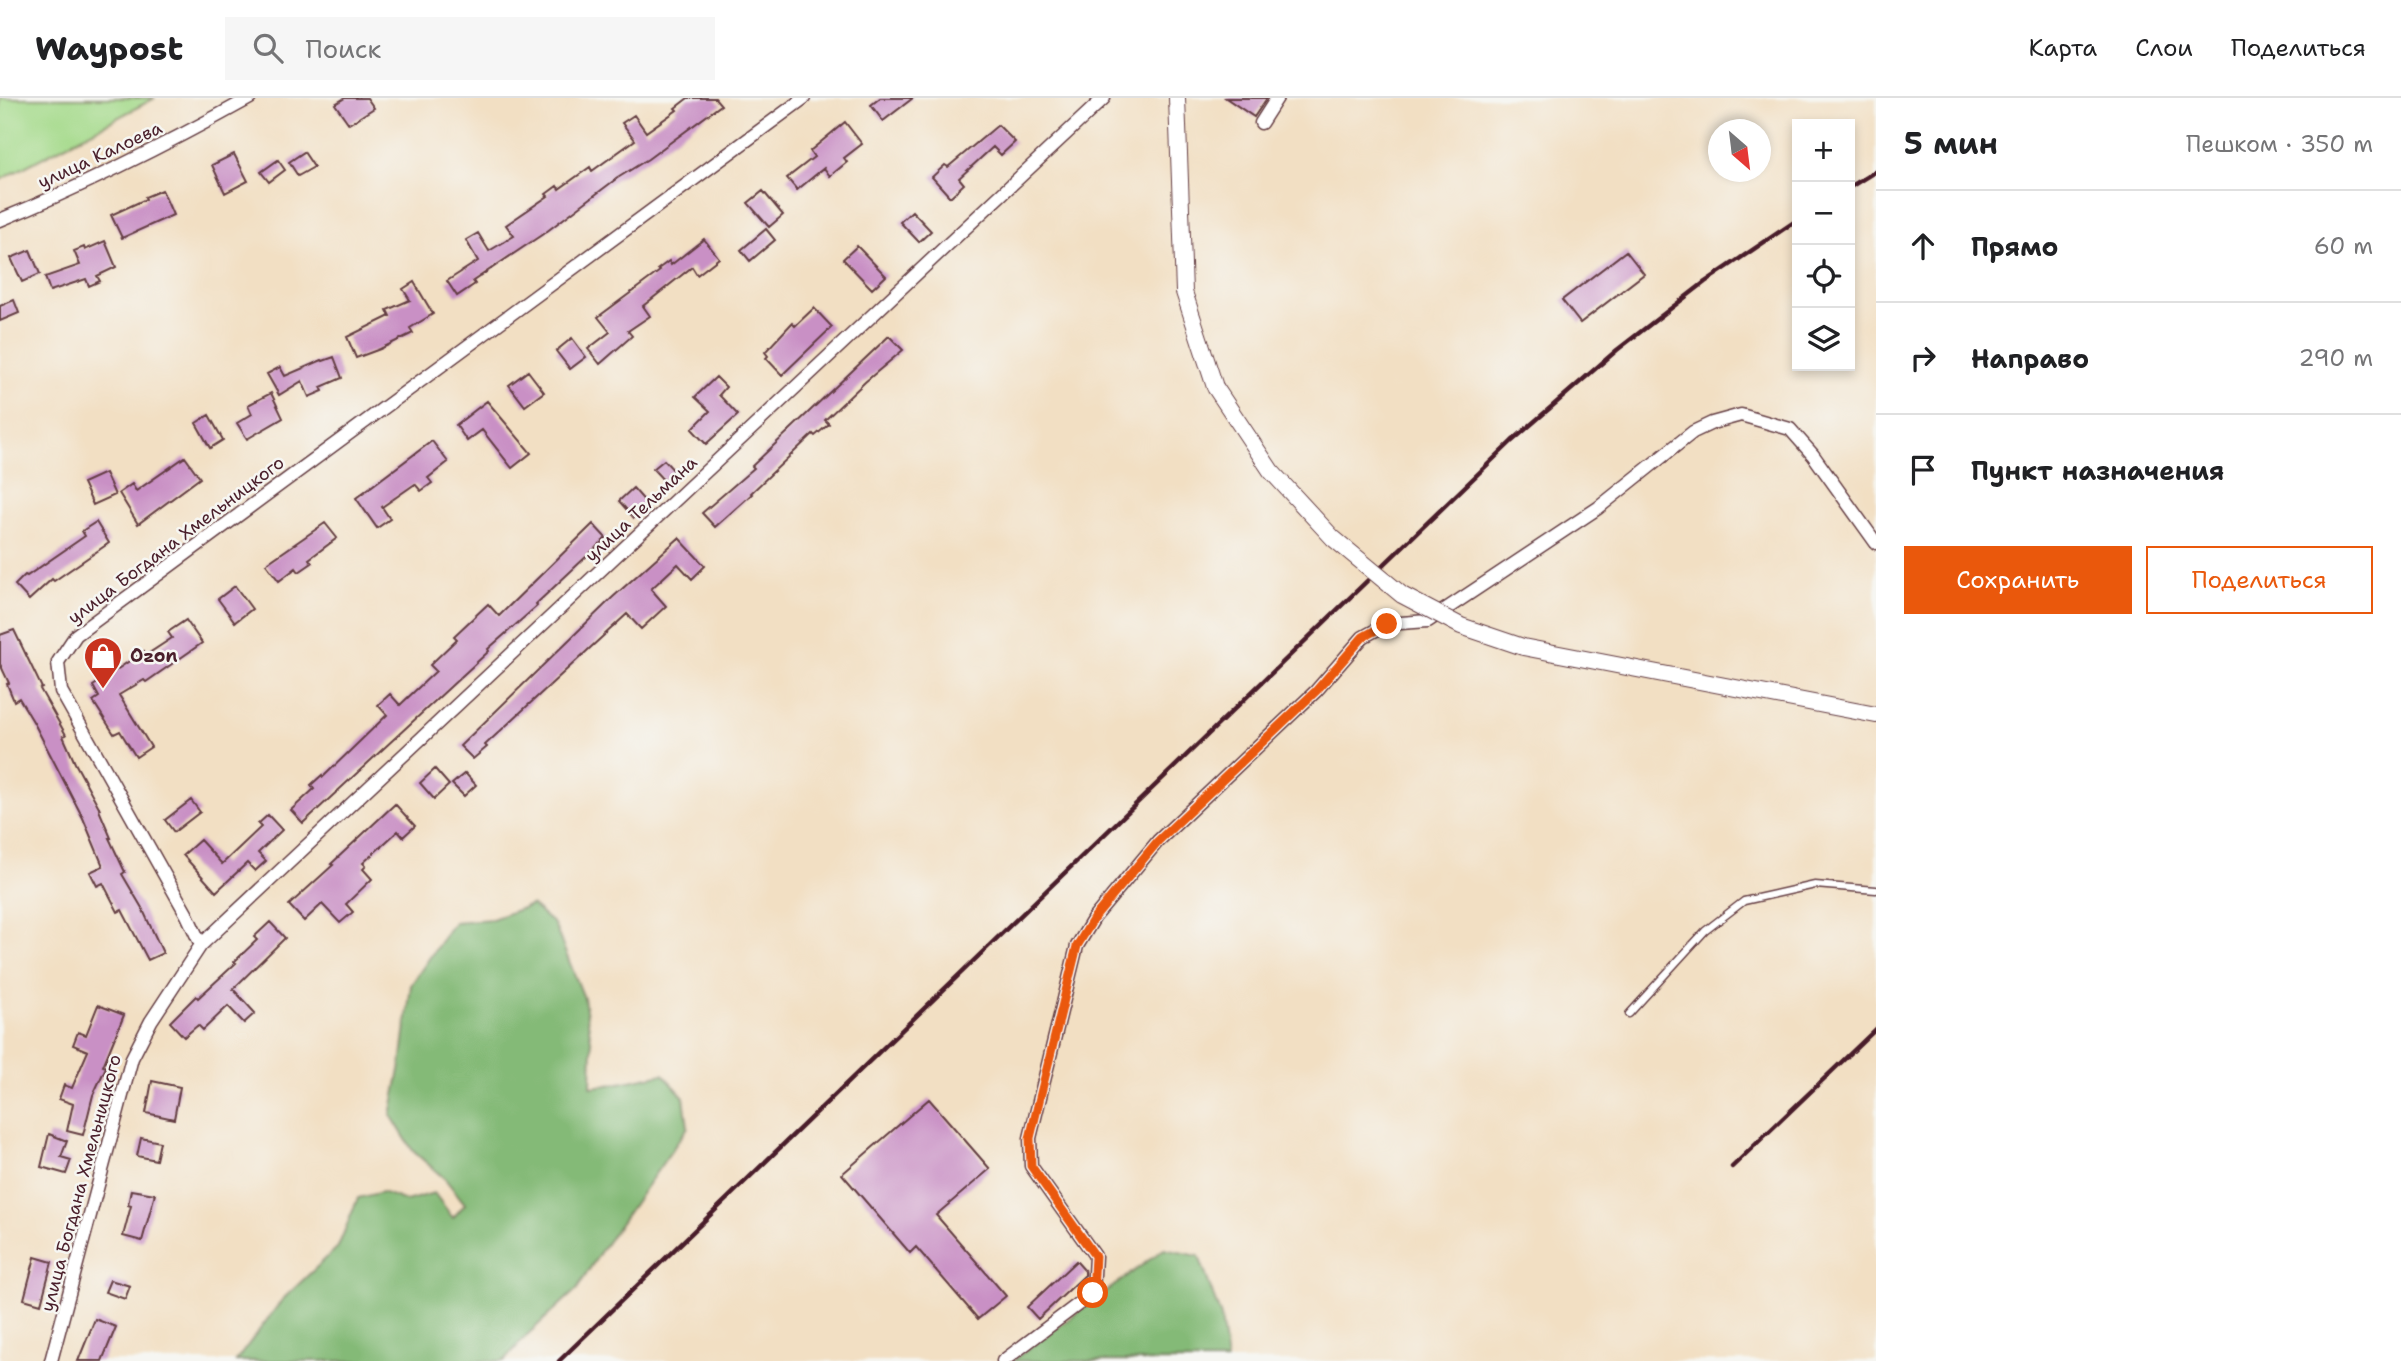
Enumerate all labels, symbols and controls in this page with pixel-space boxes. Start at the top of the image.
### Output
search box [225,17,715,80]
text: Waypost [35,26,183,71]
icon: search [249,29,287,67]
text: Поиск [305,31,381,66]
text: Карта [2029,32,2097,64]
text: Слои [2135,32,2193,64]
text: Поделиться [2231,32,2366,64]
street label: улица Калоева [34,116,166,194]
north arrow [1708,119,1771,182]
map controls [1792,119,1855,371]
button: + [1792,119,1855,182]
text: 5 мин [1904,123,1998,164]
text: Пешком · 350 m [2186,129,2373,159]
button: − [1792,182,1855,245]
icon: ahead [1904,227,1942,265]
text: Прямо [1971,229,2059,264]
text: 60 m [2314,231,2373,261]
button: locate [1792,245,1855,308]
button: layers [1792,308,1855,371]
icon: right [1904,339,1942,377]
text: Направо [1971,341,2089,376]
text: 290 m [2299,343,2373,373]
street label: улица Богдана Хмельницкого [63,451,289,629]
street label: улица Тельмана [580,451,702,567]
icon: arrive [1904,451,1942,489]
text: Пункт назначения [1971,453,2224,488]
button: Сохранить [1904,546,2132,614]
button: Поделиться [2146,546,2373,614]
route end [1371,608,1402,639]
shop icon: Ozon [82,635,124,690]
place label: Ozon [130,644,177,668]
street label: улица Богдана Хмельницкого [35,1052,127,1314]
route start [1077,1277,1108,1308]

